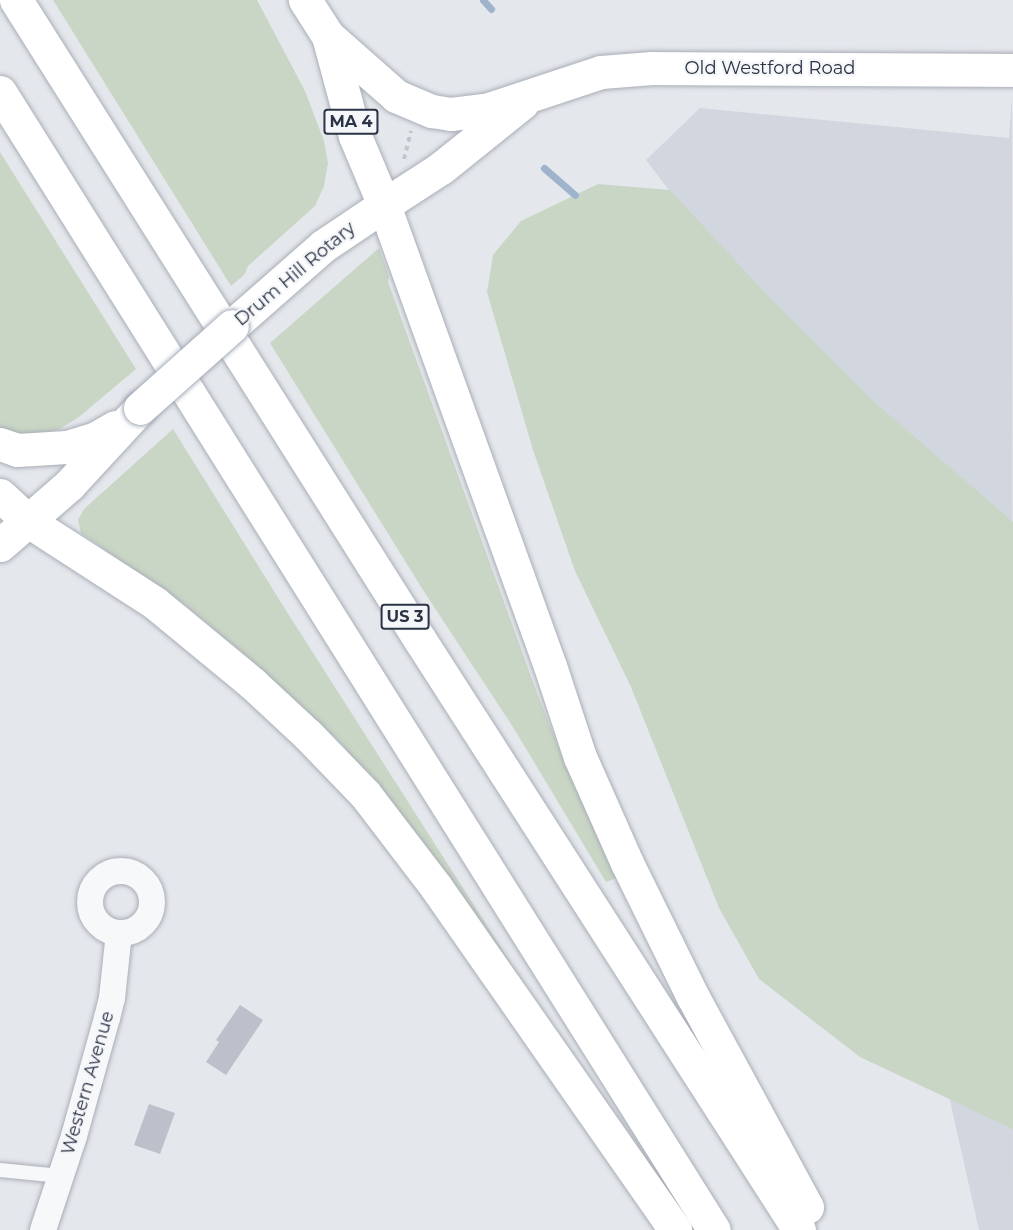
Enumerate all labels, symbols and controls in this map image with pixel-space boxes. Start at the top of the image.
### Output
street label: Old Westford Road [684,57,856,79]
road number: MA 4 [322,109,380,135]
street label: Drum Hill Rotary [230,217,360,331]
road number: US 3 [380,604,430,630]
street label: Western Avenue [57,1009,119,1157]

